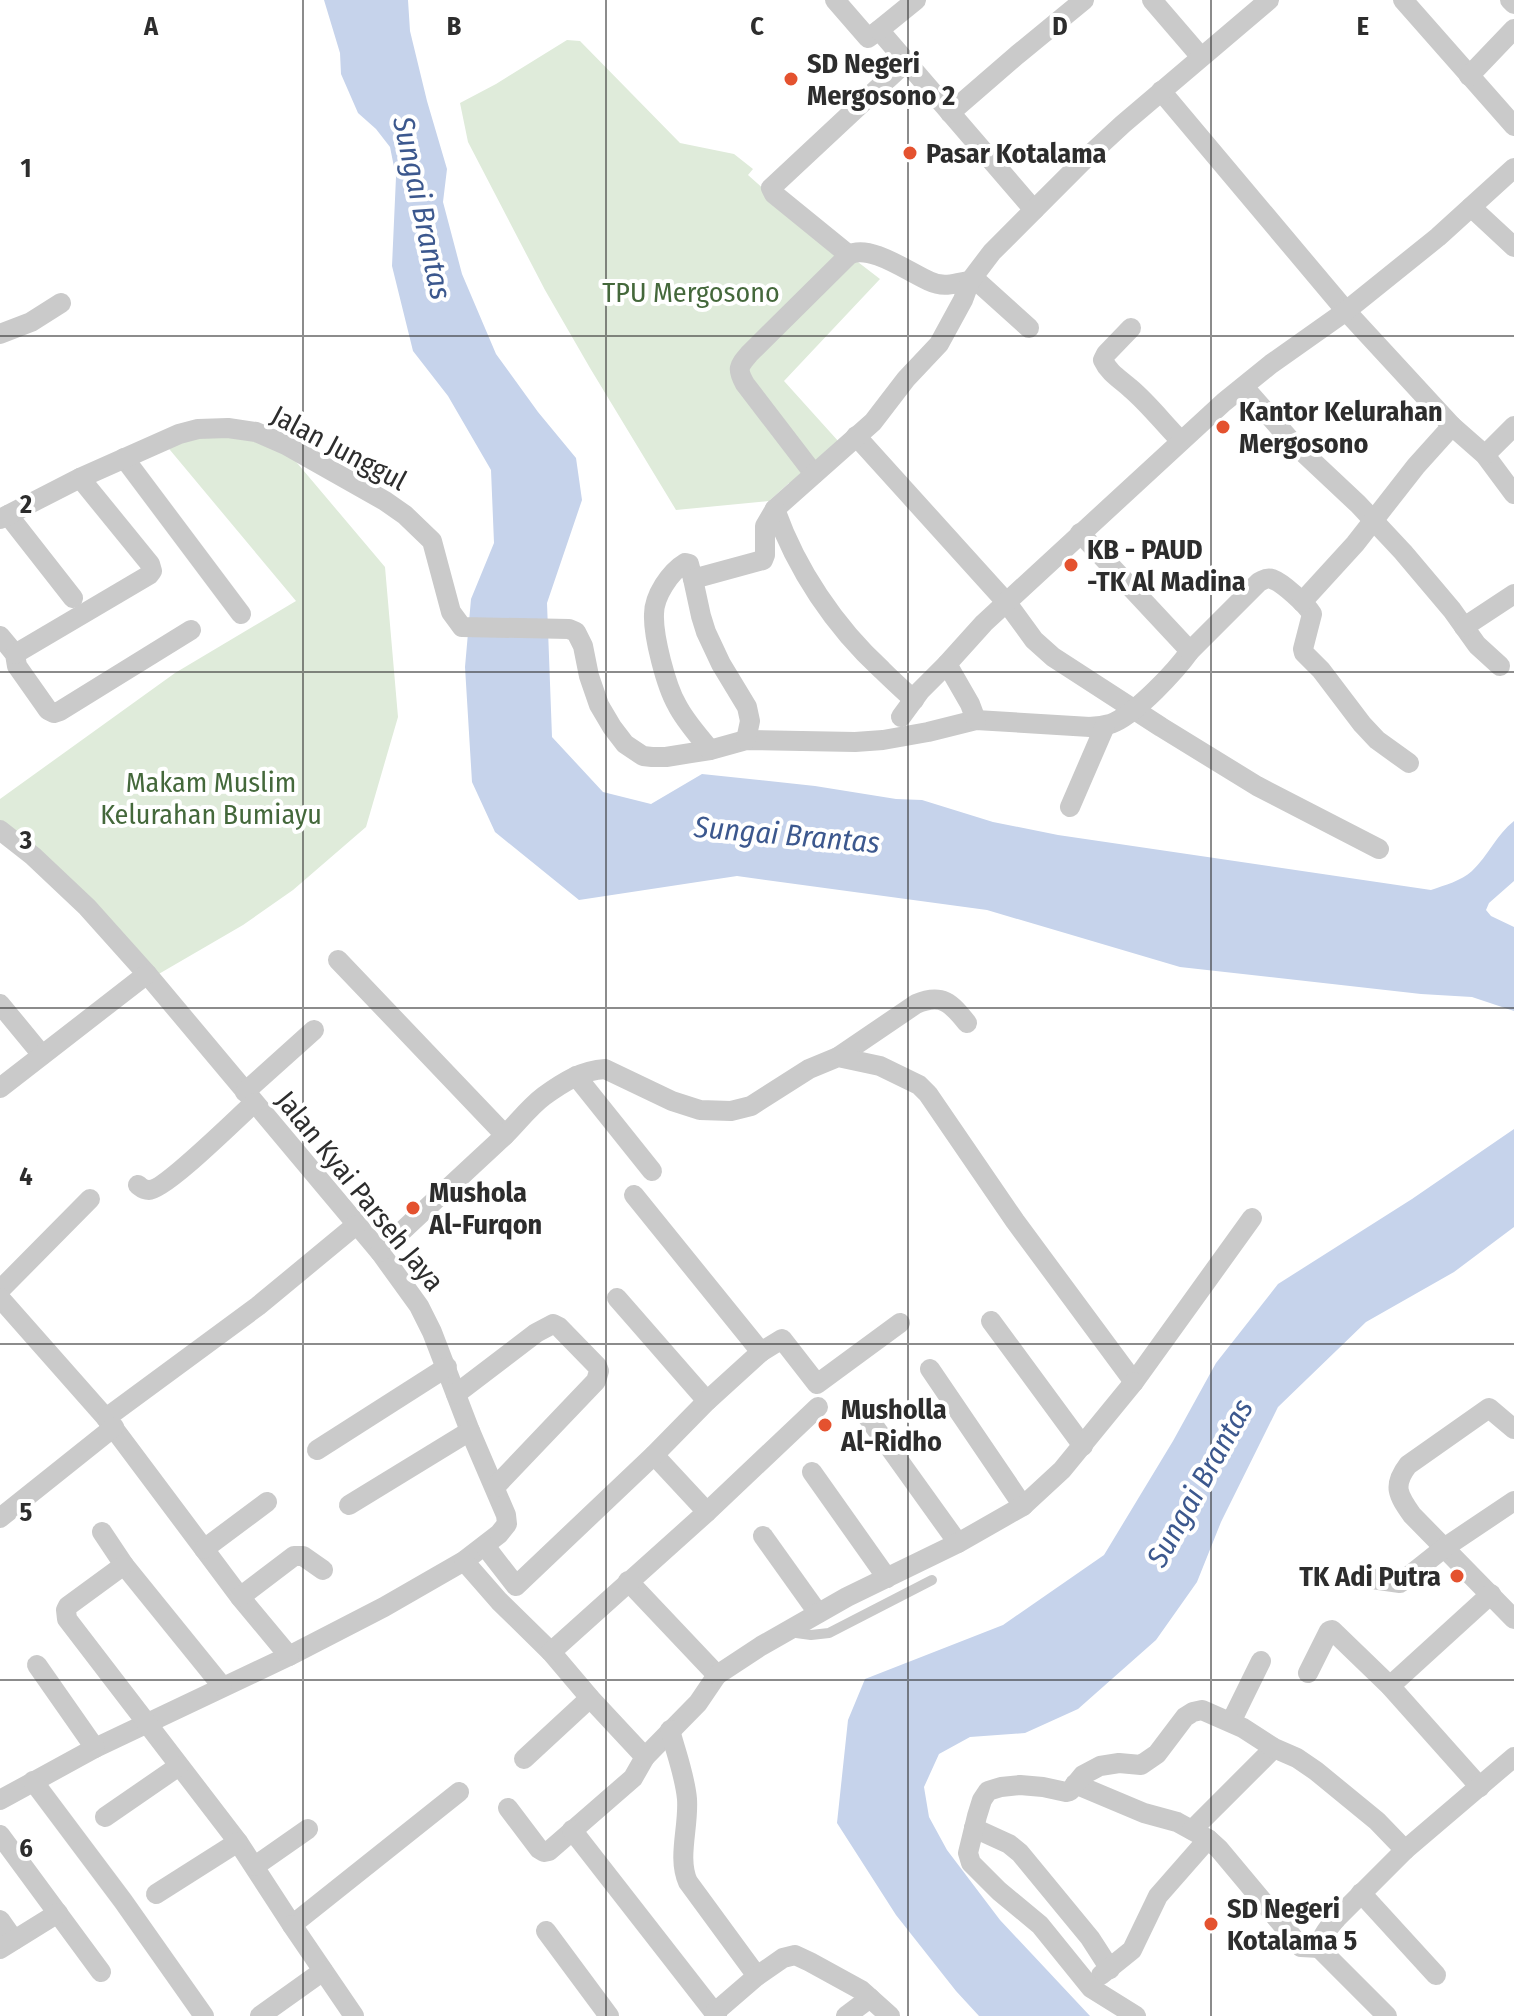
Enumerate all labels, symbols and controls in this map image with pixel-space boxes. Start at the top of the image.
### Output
text: A [143,11,159,42]
text: B [447,11,462,42]
text: C [750,11,764,42]
text: D [1052,11,1068,42]
text: E [1357,11,1369,42]
place label: SD Negeri Mergosono 2 [807,47,955,112]
marker: SD Negeri Mergosono 2 [782,70,800,88]
water label: Sungai Brantas [385,112,459,303]
place label: Pasar Kotalama [926,137,1107,170]
marker: Pasar Kotalama [901,144,919,162]
text: 1 [21,153,32,184]
park label: TPU Mergosono [602,276,780,309]
place label: Kantor Kelurahan Mergosono [1239,395,1443,460]
street label: Jalan Junggul [266,399,412,497]
marker: Kantor Kelurahan Mergosono [1214,418,1232,436]
text: 2 [19,489,32,520]
place label: KB - PAUD -TK Al Madina [1087,533,1246,598]
marker: KB - PAUD -TK Al Madina [1062,556,1080,574]
park label: Makam Muslim Kelurahan Bumiayu [100,766,322,831]
water label: Sungai Brantas [692,809,882,861]
text: 3 [19,825,32,856]
street label: Jalan Kyai Parseh Jaya [269,1084,451,1298]
text: 4 [19,1161,33,1192]
place label: Mushola Al-Furqon [428,1176,542,1241]
marker: Mushola Al-Furqon [404,1199,422,1217]
place label: Musholla Al-Ridho [840,1393,947,1458]
water label: Sungai Brantas [1139,1393,1261,1574]
marker: Musholla Al-Ridho [816,1416,834,1434]
text: 5 [20,1497,33,1528]
place label: TK Adi Putra [1299,1560,1441,1593]
marker: TK Adi Putra [1448,1567,1466,1585]
text: 6 [19,1833,33,1864]
place label: SD Negeri Kotalama 5 [1227,1892,1357,1957]
marker: SD Negeri Kotalama 5 [1202,1915,1220,1933]

